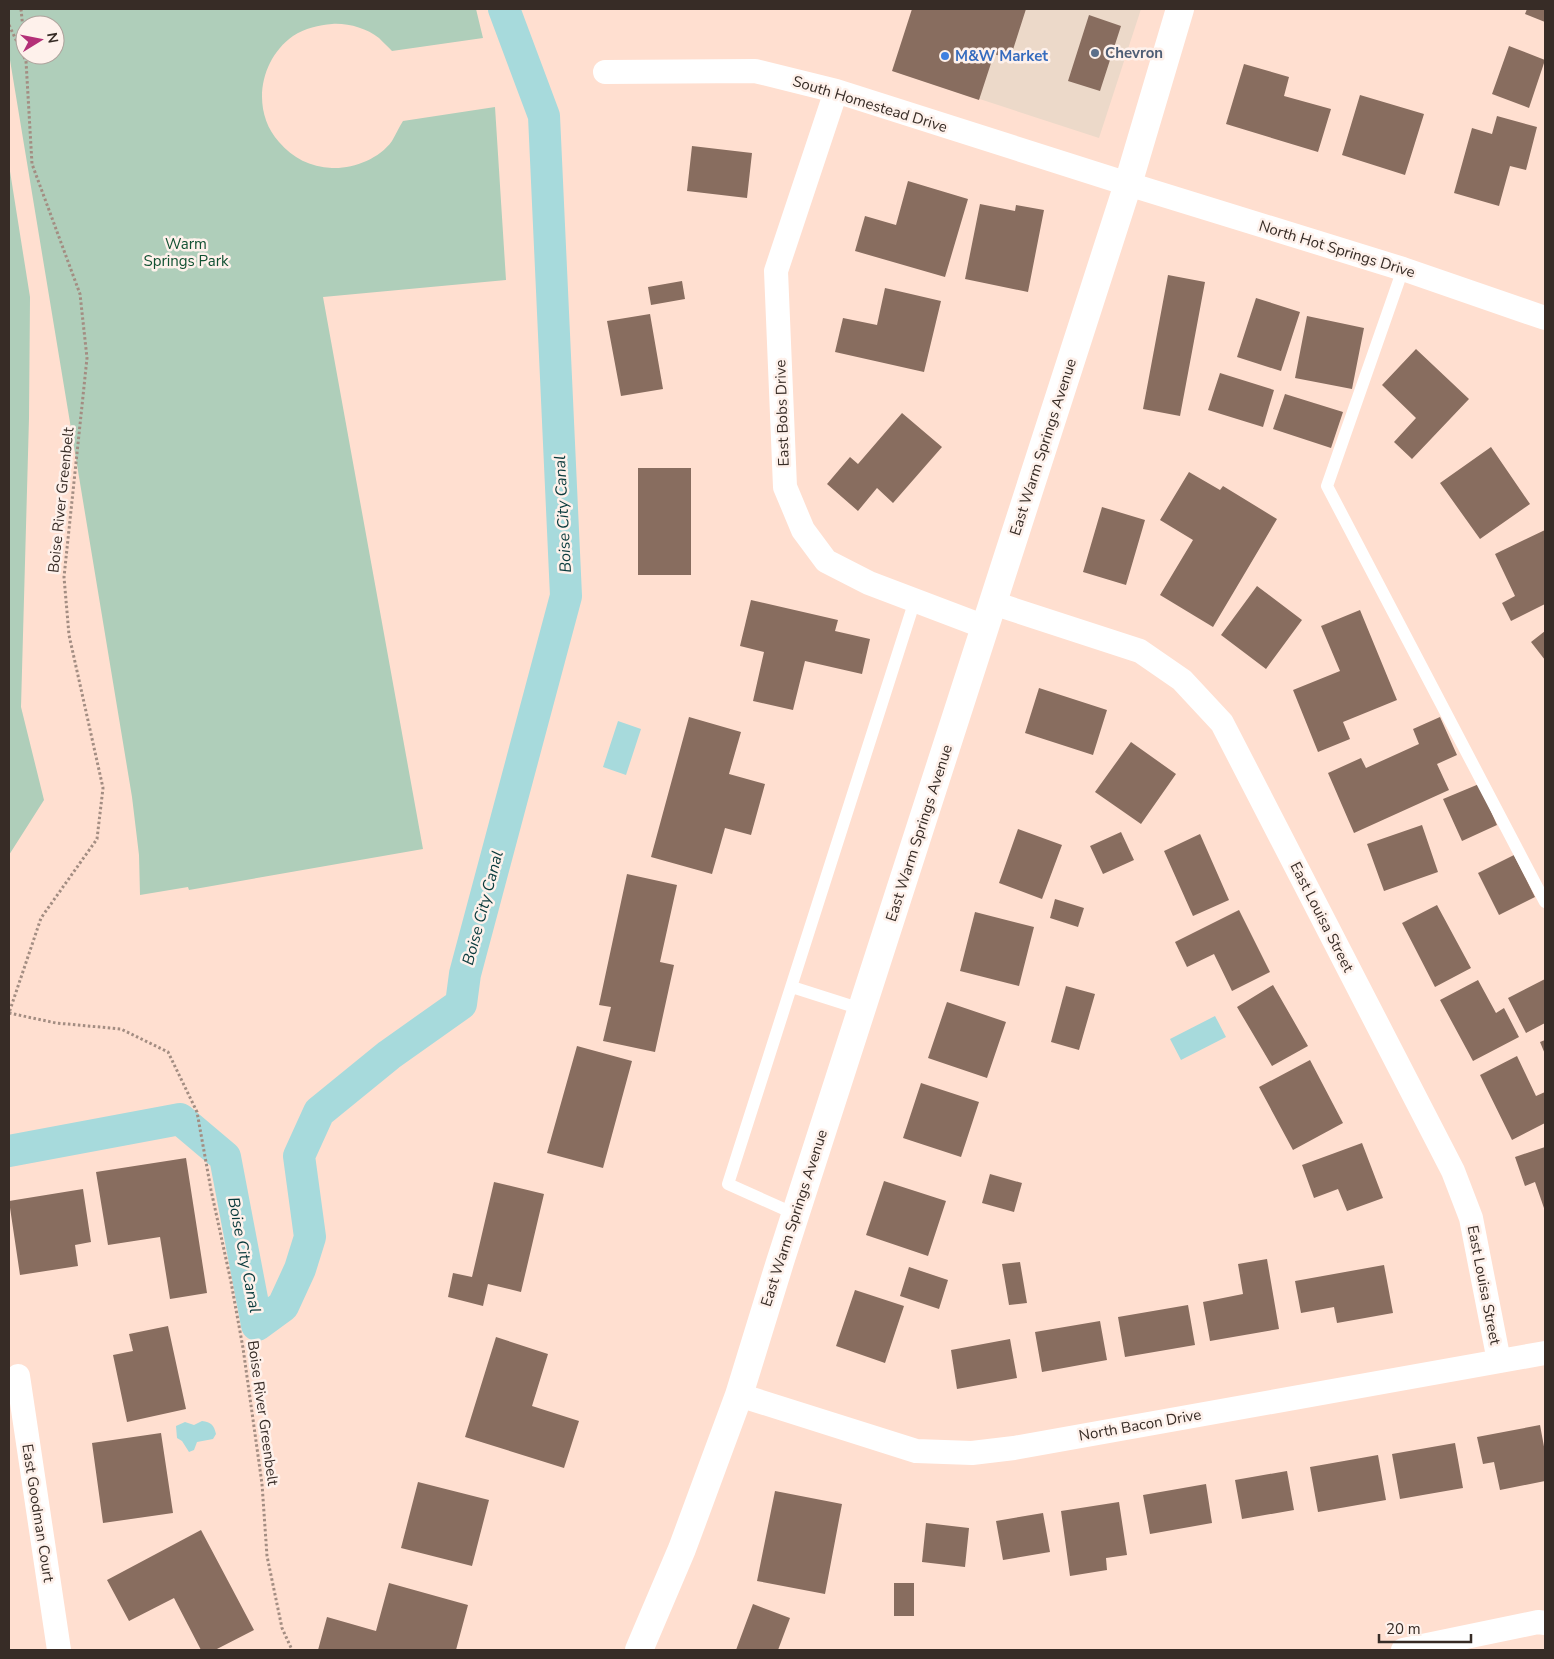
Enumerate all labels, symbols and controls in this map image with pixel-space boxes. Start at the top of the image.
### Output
north arrow [15,15,65,65]
text: N [42,31,63,45]
place label: Chevron [1105,43,1163,63]
place label: M&W Market [955,46,1048,66]
marker: Chevron [1089,47,1101,59]
marker: M&W Market [939,50,951,62]
street label: South Homestead Drive [790,71,950,137]
street label: North Hot Springs Drive [1256,216,1418,282]
park label: Warm Springs Park [143,234,229,271]
street label: East Warm Springs Avenue [1005,356,1081,538]
street label: East Bobs Drive [770,359,794,467]
street label: Boise River Greenbelt [43,425,79,574]
water label: Boise City Canal [549,454,577,573]
street label: East Warm Springs Avenue [881,742,957,924]
water label: Boise City Canal [457,848,509,968]
street label: East Louisa Street [1286,859,1359,976]
street label: East Warm Springs Avenue [756,1127,832,1309]
water label: Boise City Canal [222,1195,266,1315]
street label: East Louisa Street [1463,1224,1506,1347]
street label: Boise River Greenbelt [243,1339,283,1488]
street label: North Bacon Drive [1077,1404,1203,1446]
street label: East Goodman Court [17,1442,59,1584]
scale bar [1379,1612,1472,1644]
text: 20 m [1386,1619,1421,1639]

